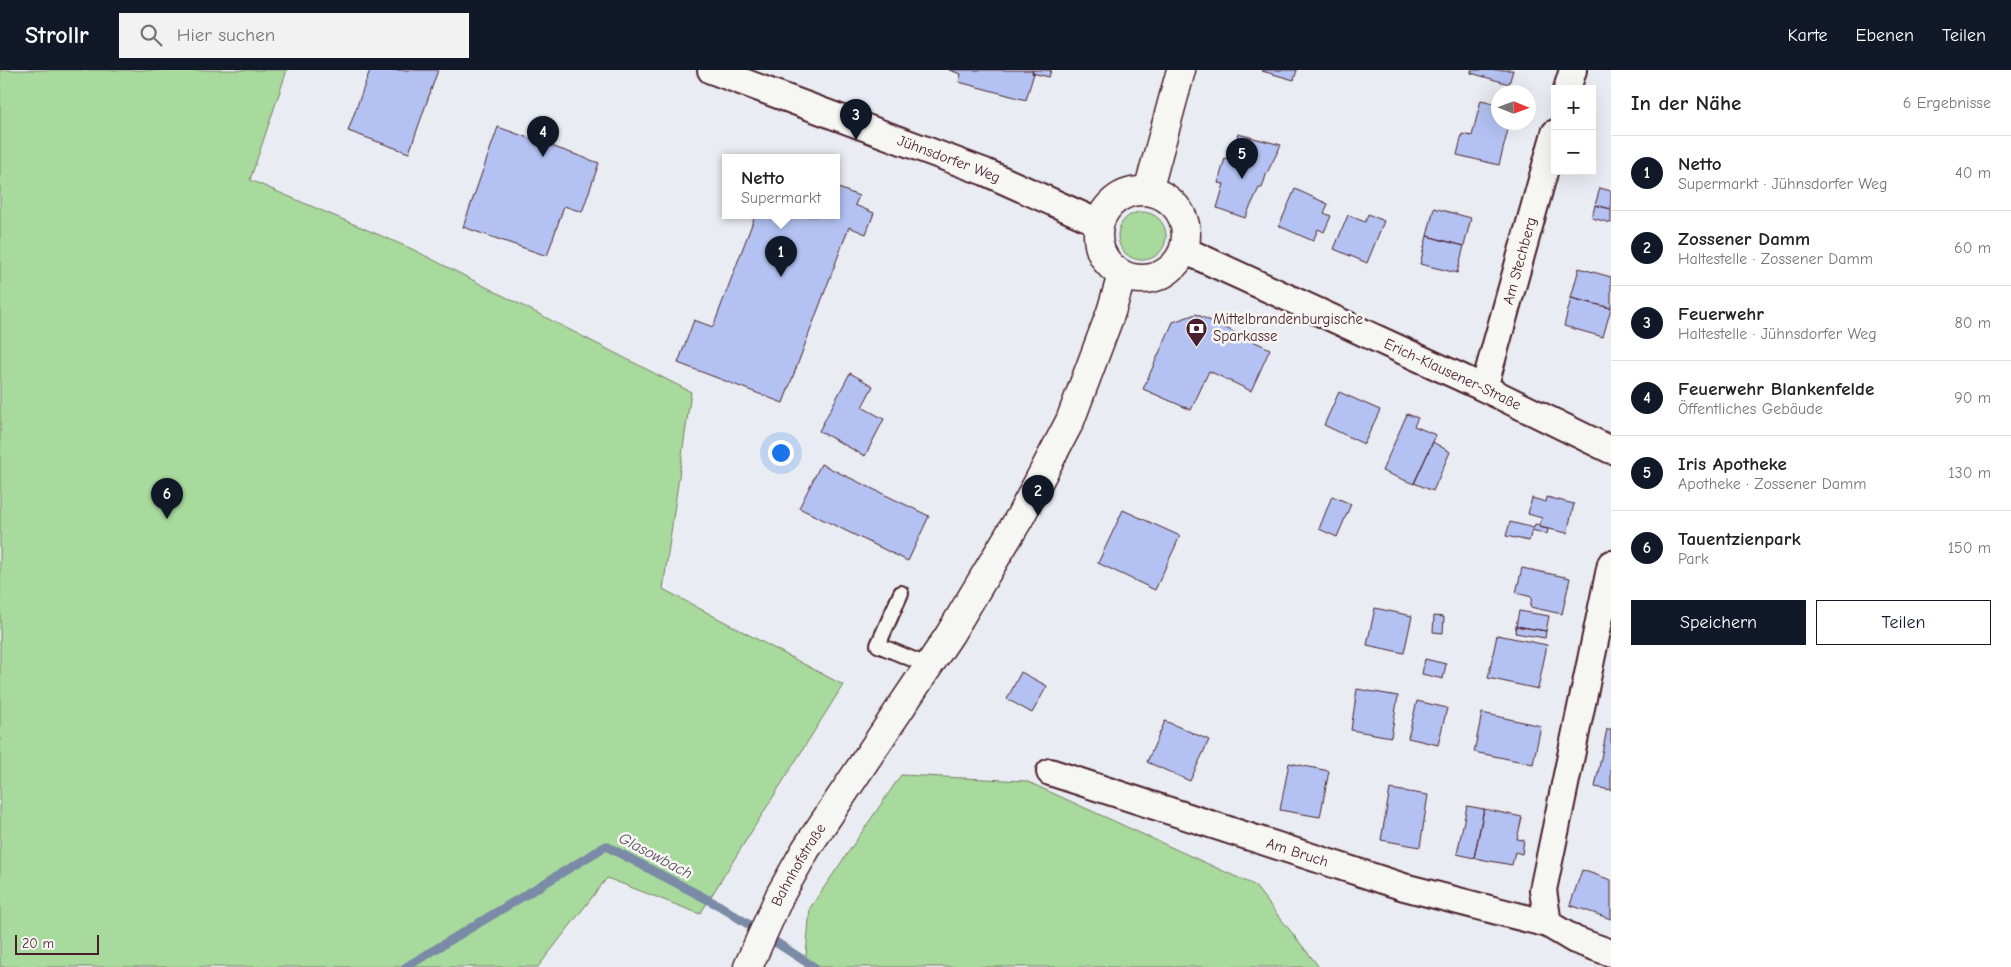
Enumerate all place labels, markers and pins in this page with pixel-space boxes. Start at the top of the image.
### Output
pin: 3 [840,99,872,140]
pin: 4 [527,116,559,157]
pin: 5 [1226,138,1258,179]
pin: 1 [765,236,797,277]
place label: Mittelbrandenburgische Sparkasse [1213,310,1363,345]
bank icon: Mittelbrandenburgische Sparkasse [1185,316,1209,347]
pin: 2 [1022,475,1054,516]
pin: 6 [151,478,183,519]

